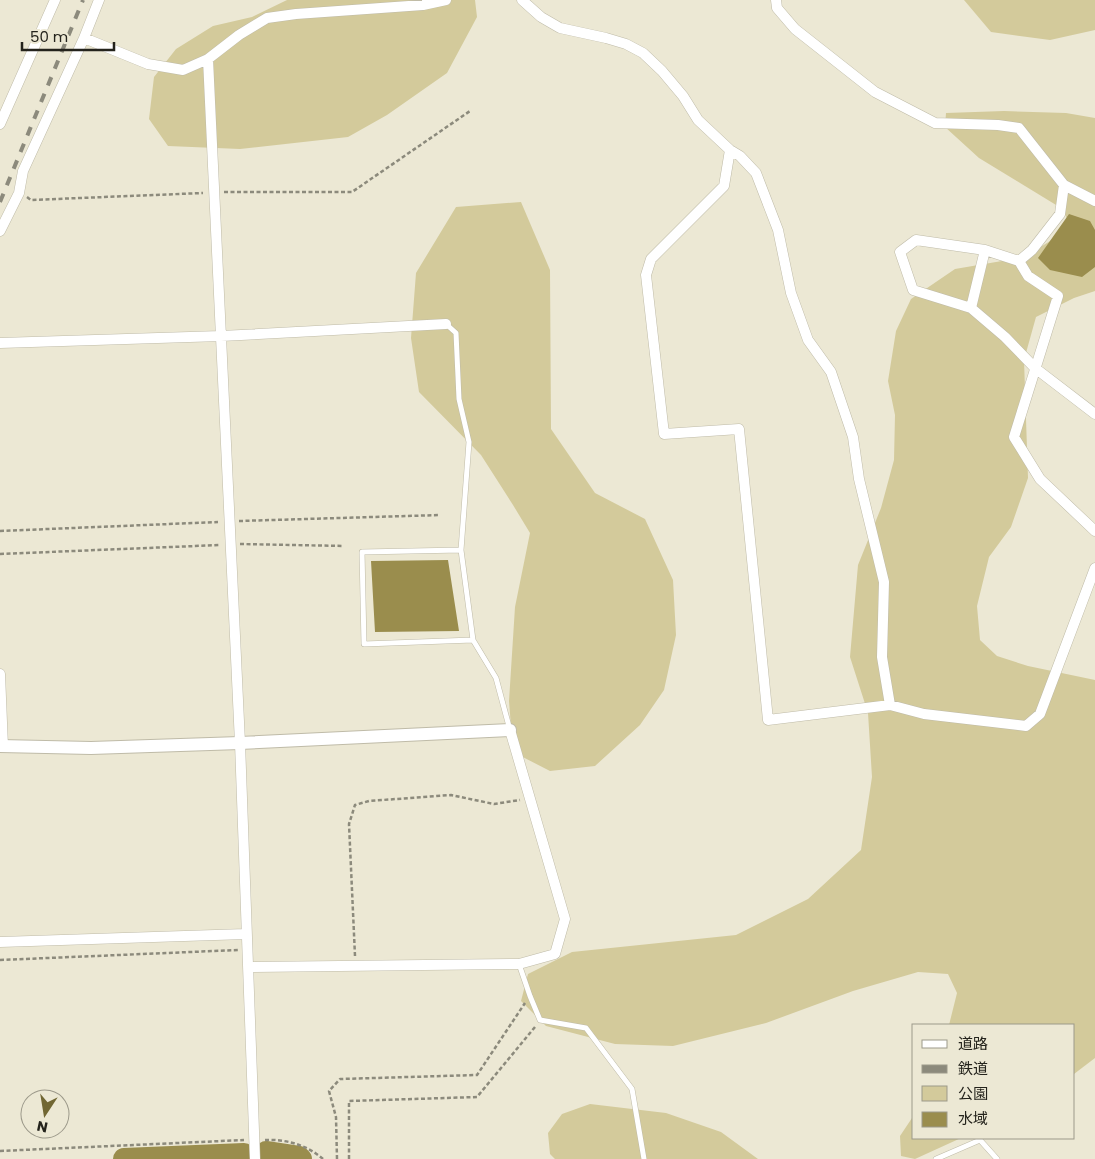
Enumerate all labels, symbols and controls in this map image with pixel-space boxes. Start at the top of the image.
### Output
scale bar [22,20,115,52]
text: 50 m [30,26,68,47]
legend [912,1024,1075,1139]
text: 道路 [958,1033,988,1054]
text: 鉄道 [958,1058,988,1079]
text: 公園 [958,1083,988,1104]
north arrow [20,1089,70,1139]
text: 水域 [958,1108,988,1129]
text: N [35,1116,50,1138]

